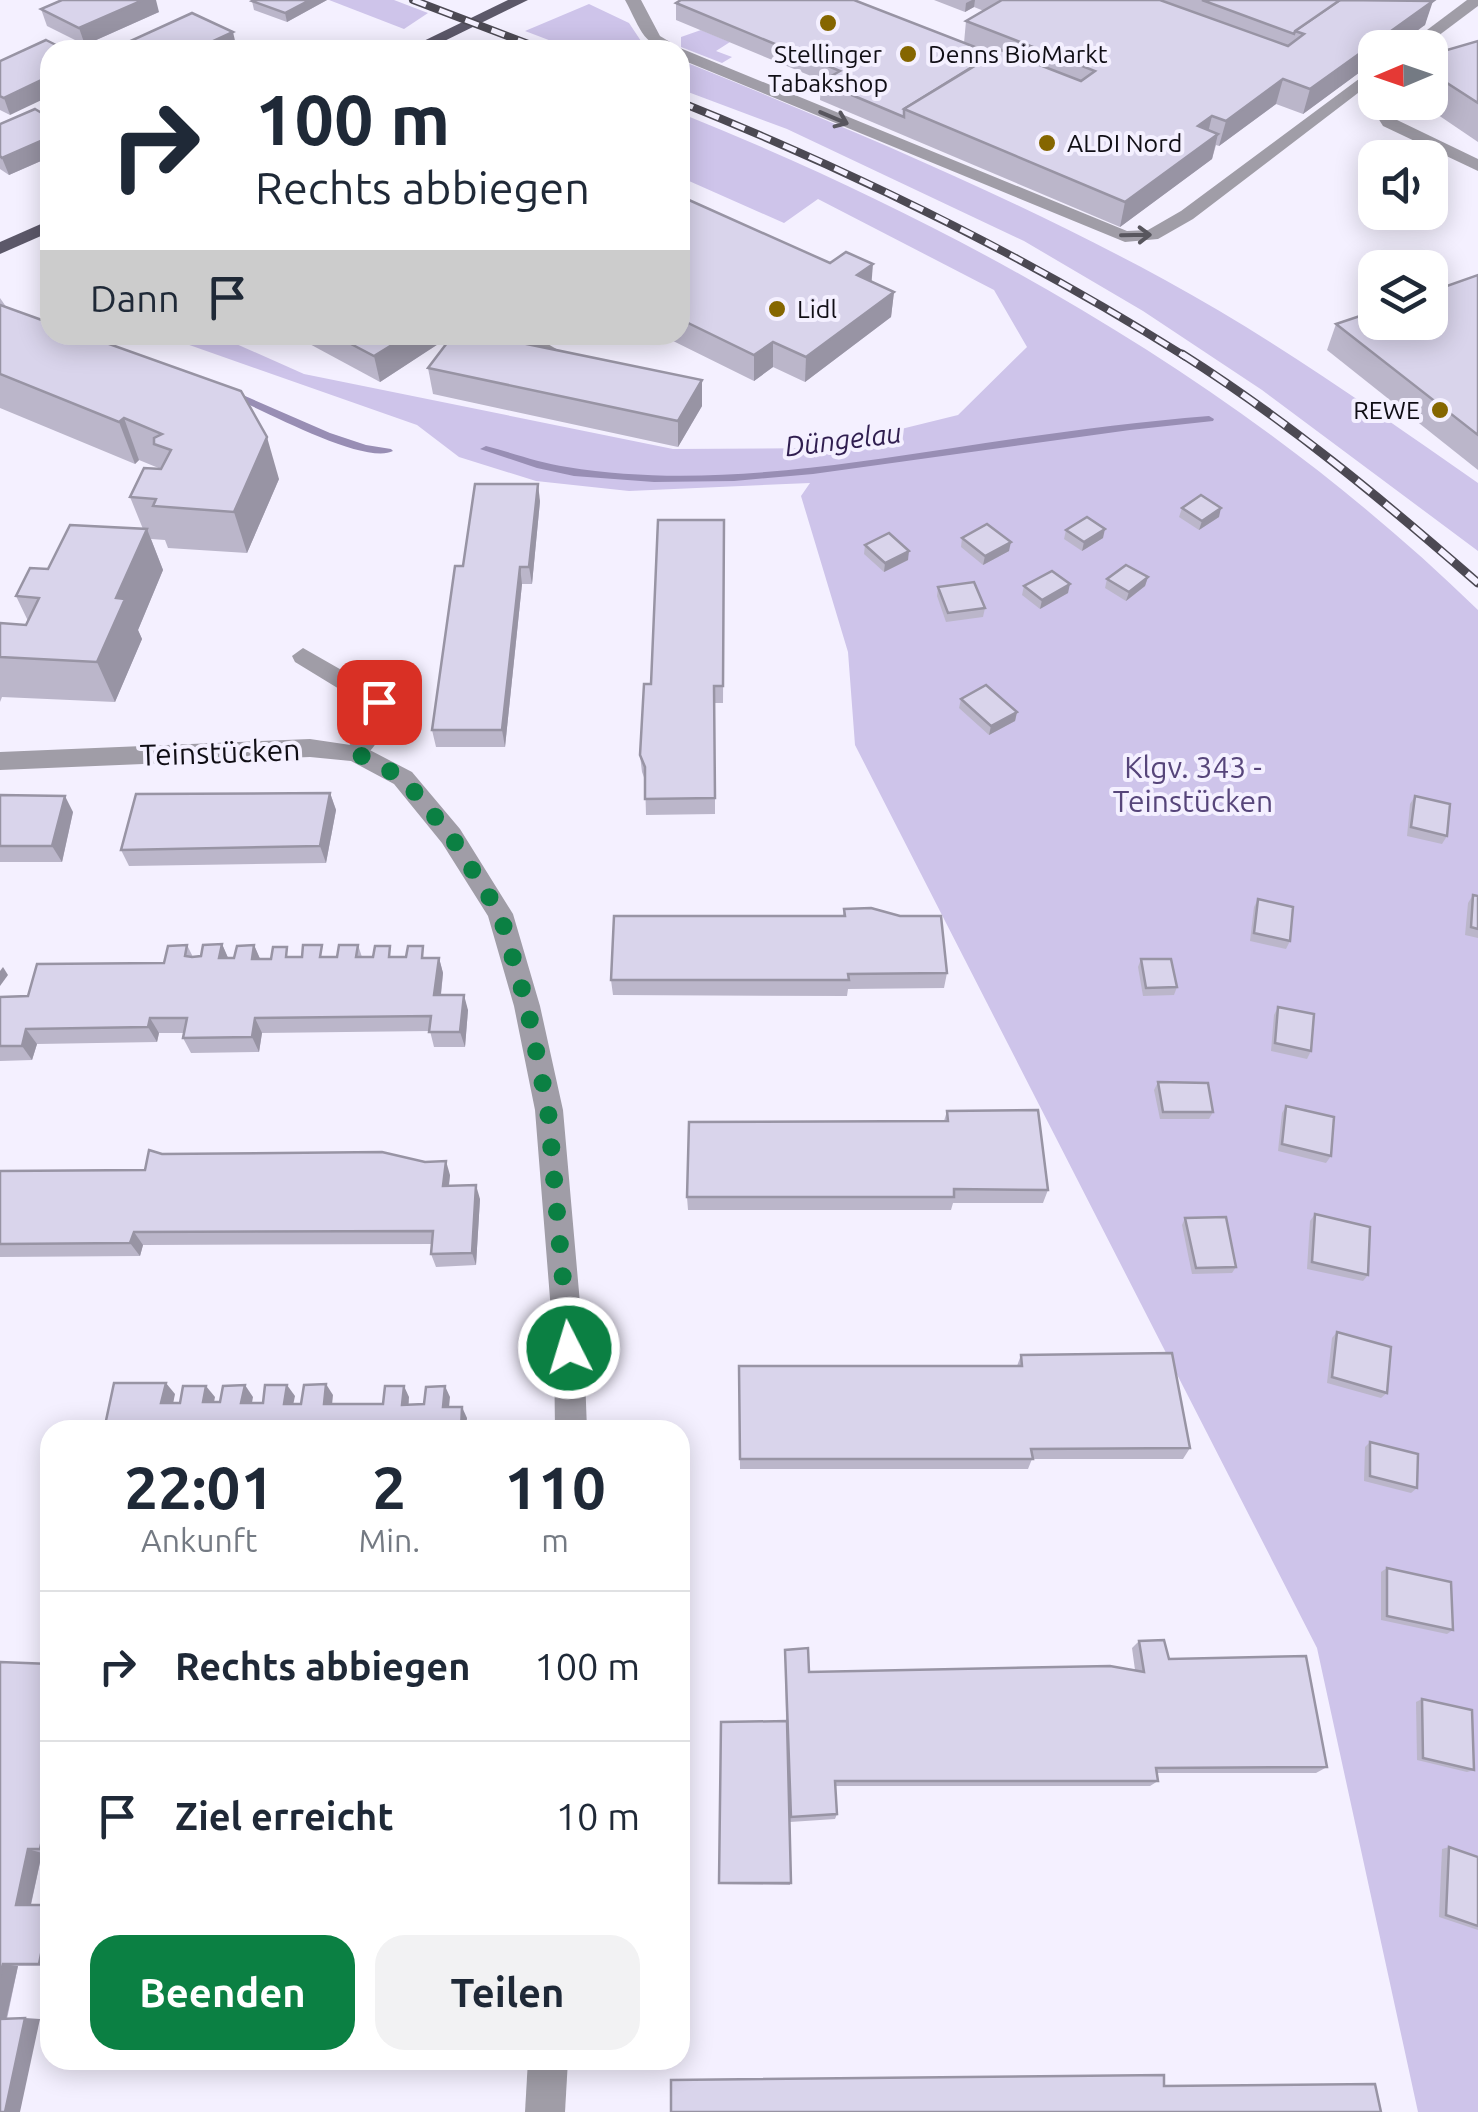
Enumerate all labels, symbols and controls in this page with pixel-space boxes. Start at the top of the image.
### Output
marker: Stellinger Tabakshop [817,12,839,34]
north arrow [1358,30,1448,120]
map controls [1358,30,1448,340]
place label: Stellinger Tabakshop [768,40,888,97]
place label: Denns BioMarkt [928,40,1108,68]
marker: Denns BioMarkt [897,43,919,65]
icon: right [90,80,220,210]
text: 100 m [255,80,450,158]
one-way arrow [819,110,849,128]
place label: ALDI Nord [1067,129,1182,157]
marker: ALDI Nord [1036,132,1058,154]
button: sound [1358,140,1448,230]
text: Rechts abbiegen [255,162,590,213]
one-way arrow [1119,225,1152,244]
button: layers [1358,250,1448,340]
icon: arrive [200,270,255,325]
text: Dann [90,277,180,319]
place label: Lidl [797,295,837,323]
marker: Lidl [766,298,788,320]
place label: REWE [1353,396,1420,424]
marker: REWE [1429,399,1451,421]
water label: Düngelau [783,416,903,462]
pin [337,660,422,745]
icon: arrive [352,675,407,730]
street label: Teinstücken [139,732,301,772]
park label: Klgv. 343 - Teinstücken [1113,750,1273,818]
position arrow [517,1296,621,1400]
text: 22:01 [124,1453,274,1520]
text: 2 [372,1453,406,1520]
text: 110 [504,1453,606,1520]
text: Ankunft [141,1522,257,1558]
text: Min. [358,1522,420,1558]
text: m [541,1522,569,1558]
icon: right [90,1639,145,1694]
text: Rechts abbiegen [175,1645,470,1687]
text: 100 m [534,1645,640,1687]
icon: arrive [90,1789,145,1844]
text: Ziel erreicht [175,1795,394,1837]
text: 10 m [556,1795,640,1837]
button: Beenden [90,1935,355,2050]
button: Teilen [375,1935,640,2050]

